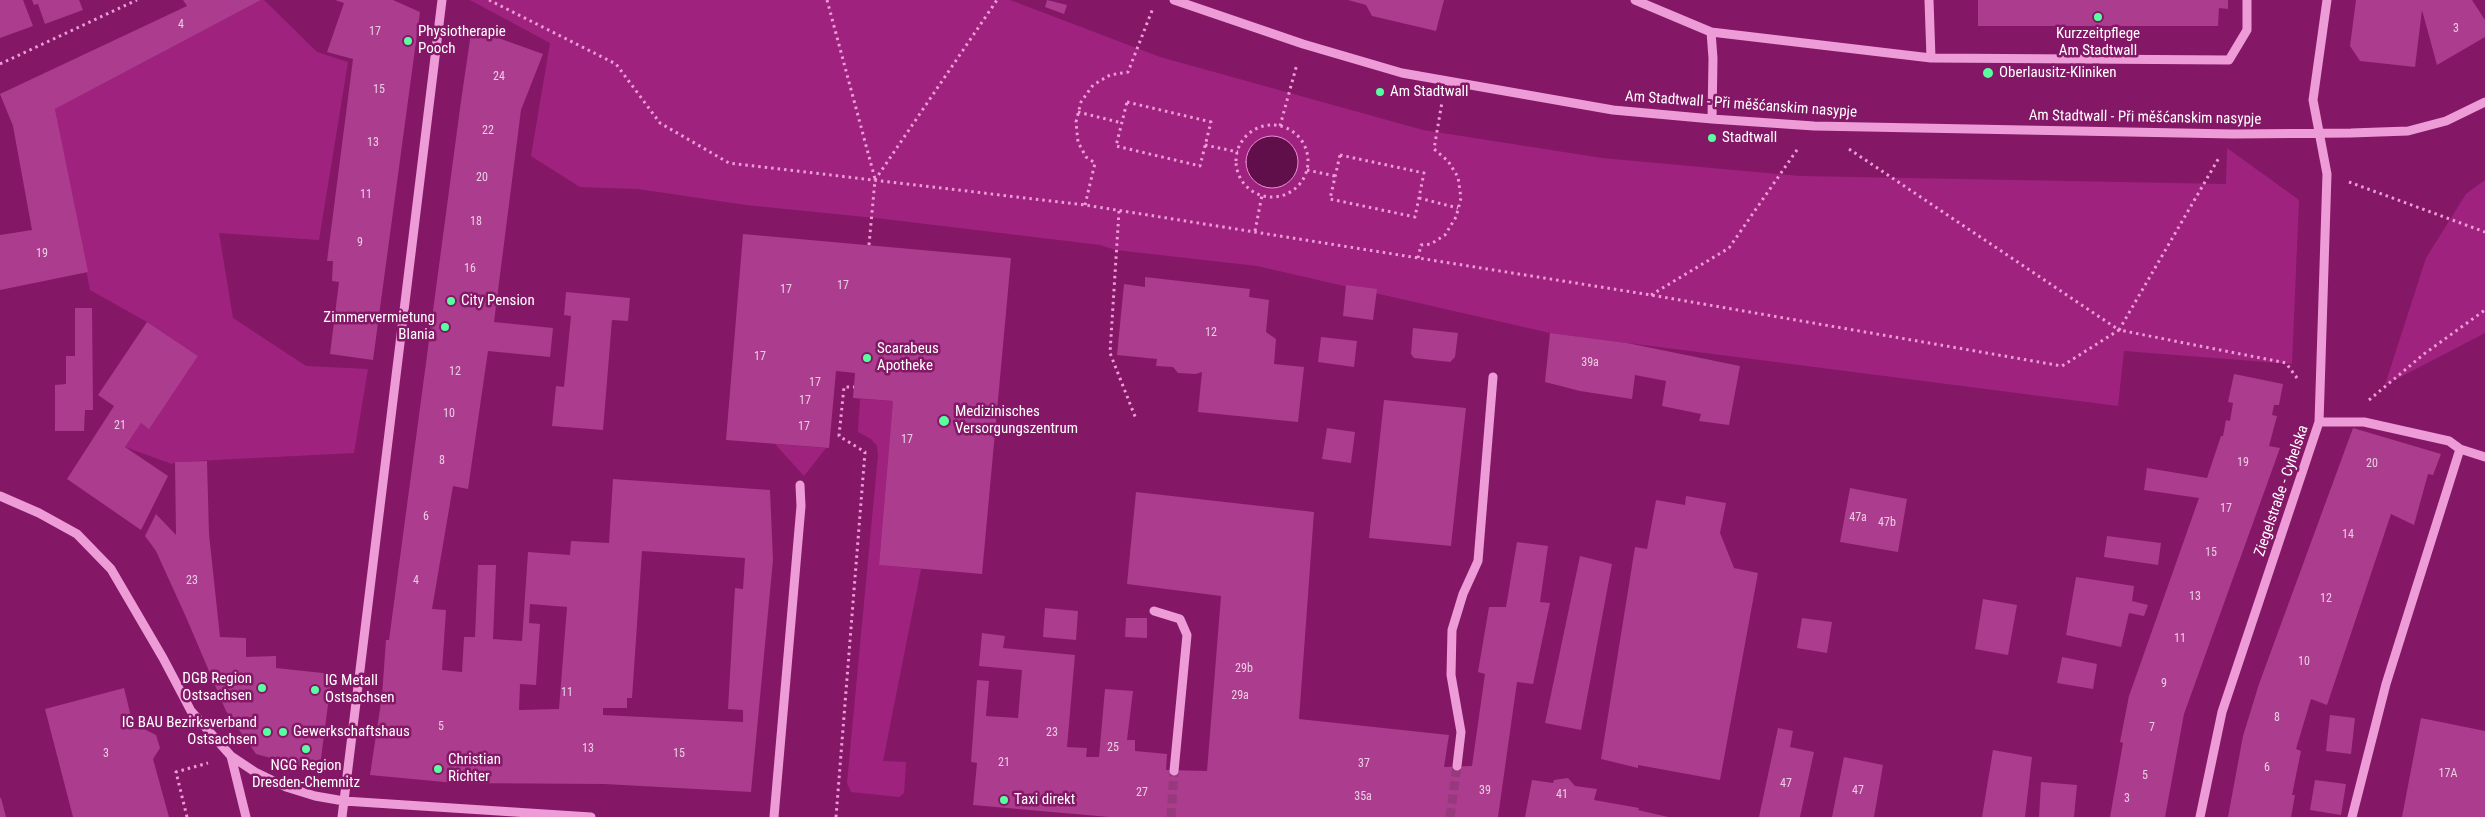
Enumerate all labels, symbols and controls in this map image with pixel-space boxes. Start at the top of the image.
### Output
marker: Kurzzeitpflege Am Stadtwall [2092,11,2104,23]
house number: 4 [178,18,184,32]
house number: 3 [2453,22,2459,36]
place label: Physiotherapie Pooch [418,23,506,58]
house number: 17 [369,25,381,39]
place label: Kurzzeitpflege Am Stadtwall [2056,25,2140,60]
marker: Physiotherapie Pooch [402,35,414,47]
place label: Oberlausitz-Kliniken [1999,64,2117,82]
marker: Oberlausitz-Kliniken [1981,66,1995,80]
house number: 24 [493,70,505,84]
house number: 15 [373,83,385,97]
place label: Am Stadtwall [1390,83,1468,101]
marker: Am Stadtwall [1374,86,1386,98]
street label: Am Stadtwall - Při měšćanskim nasypje [1624,88,1858,122]
street label: Am Stadtwall - Při měšćanskim nasypje [2029,107,2261,129]
house number: 22 [482,124,494,138]
place label: Stadtwall [1722,129,1777,147]
marker: Stadtwall [1706,132,1718,144]
house number: 13 [367,136,379,150]
house number: 20 [476,171,488,185]
house number: 11 [360,188,372,202]
house number: 18 [470,215,482,229]
house number: 9 [357,236,363,250]
house number: 19 [36,247,48,261]
house number: 16 [464,262,476,276]
house number: 17 [837,279,849,293]
house number: 17 [780,283,792,297]
place label: City Pension [461,292,535,310]
marker: City Pension [445,295,457,307]
place label: Zimmervermietung Blania [323,309,435,344]
marker: Zimmervermietung Blania [439,321,451,333]
house number: 12 [1205,326,1217,340]
place label: Scarabeus Apotheke [877,340,939,375]
house number: 17 [754,350,766,364]
marker: Scarabeus Apotheke [861,352,873,364]
house number: 39a [1581,356,1599,370]
house number: 12 [449,365,461,379]
house number: 17 [809,376,821,390]
house number: 17 [799,394,811,408]
place label: Medizinisches Versorgungszentrum [955,403,1078,438]
house number: 10 [443,407,455,421]
marker: Medizinisches Versorgungszentrum [937,414,951,428]
house number: 21 [114,419,126,433]
house number: 17 [798,420,810,434]
street label: Ziegelstraße - Cyhelska [2251,423,2313,559]
house number: 17 [901,433,913,447]
house number: 8 [439,454,445,468]
house number: 19 [2237,456,2249,470]
house number: 20 [2366,457,2378,471]
house number: 17 [2220,502,2232,516]
house number: 6 [423,510,429,524]
house number: 47a [1849,511,1867,525]
house number: 47b [1878,516,1896,530]
house number: 14 [2342,528,2354,542]
house number: 15 [2205,546,2217,560]
house number: 23 [186,574,198,588]
house number: 4 [413,574,419,588]
house number: 13 [2189,590,2201,604]
house number: 12 [2320,592,2332,606]
house number: 11 [2174,632,2186,646]
house number: 10 [2298,655,2310,669]
house number: 29b [1235,662,1253,676]
place label: DGB Region Ostsachsen [182,670,252,705]
place label: IG Metall Ostsachsen [325,672,395,707]
house number: 9 [2161,677,2167,691]
marker: DGB Region Ostsachsen [256,682,268,694]
marker: IG Metall Ostsachsen [309,684,321,696]
house number: 11 [561,686,573,700]
house number: 29a [1231,689,1249,703]
house number: 8 [2274,711,2280,725]
place label: IG BAU Bezirksverband Ostsachsen [122,714,257,749]
house number: 5 [438,720,444,734]
house number: 7 [2149,721,2155,735]
place label: Gewerkschaftshaus [293,723,410,741]
marker: IG BAU Bezirksverband Ostsachsen [261,726,273,738]
marker: Gewerkschaftshaus [277,726,289,738]
house number: 23 [1046,726,1058,740]
house number: 25 [1107,741,1119,755]
house number: 13 [582,742,594,756]
marker: NGG Region Dresden-Chemnitz [300,743,312,755]
house number: 3 [103,747,109,761]
house number: 15 [673,747,685,761]
place label: Christian Richter [448,751,501,786]
house number: 21 [998,756,1010,770]
place label: NGG Region Dresden-Chemnitz [252,757,360,792]
house number: 37 [1358,757,1370,771]
house number: 6 [2264,761,2270,775]
marker: Christian Richter [432,763,444,775]
house number: 17A [2439,767,2457,781]
house number: 5 [2142,769,2148,783]
house number: 47 [1780,777,1792,791]
house number: 39 [1479,784,1491,798]
house number: 47 [1852,784,1864,798]
house number: 27 [1136,786,1148,800]
house number: 41 [1556,788,1568,802]
house number: 35a [1354,790,1372,804]
place label: Taxi direkt [1014,791,1075,809]
house number: 3 [2124,792,2130,806]
marker: Taxi direkt [998,794,1010,806]

